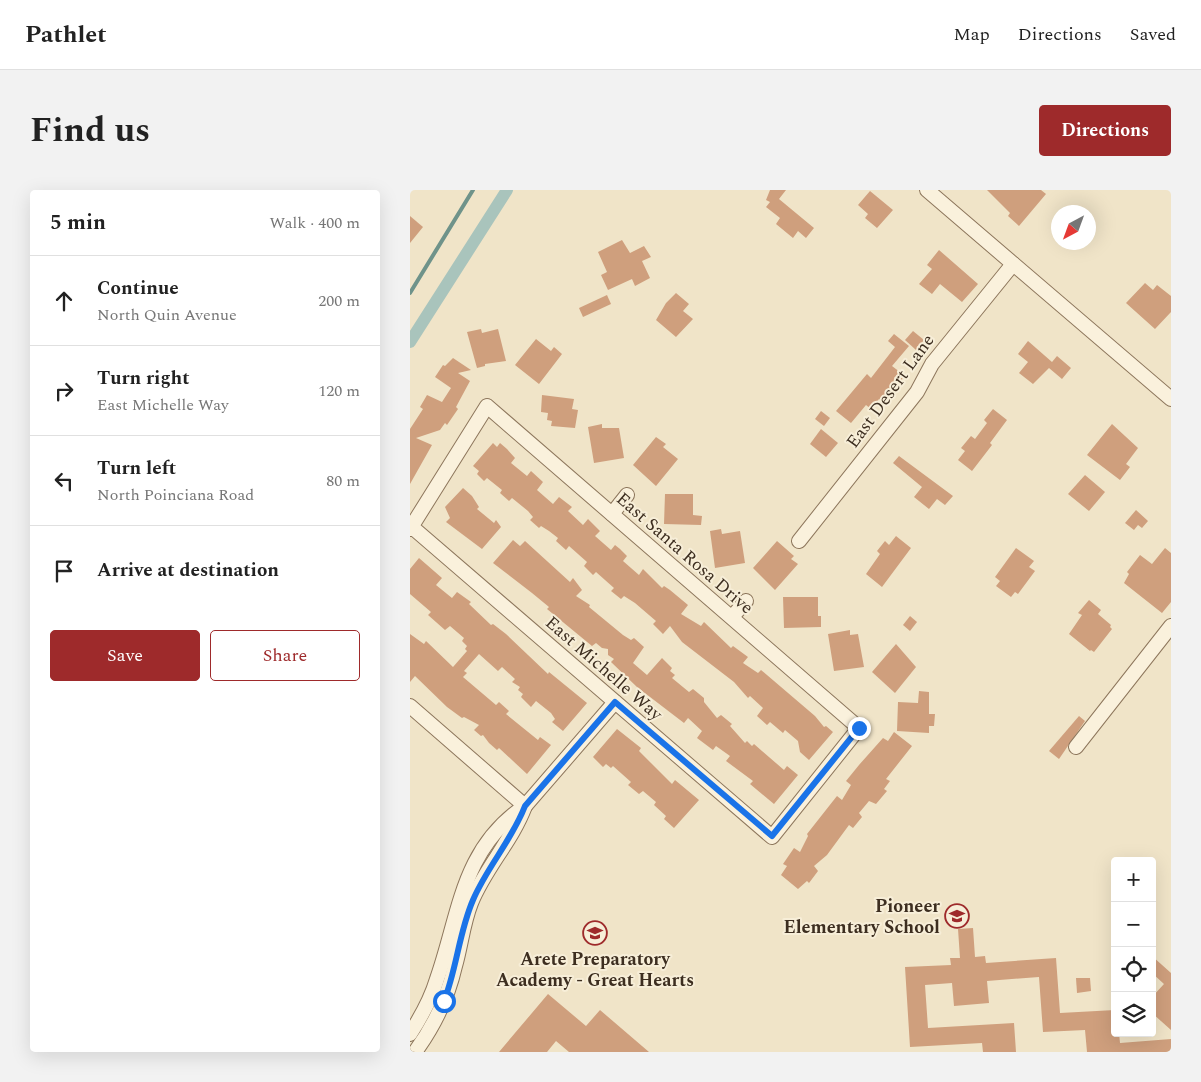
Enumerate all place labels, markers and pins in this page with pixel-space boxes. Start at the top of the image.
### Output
place label: Pioneer Elementary School [783,893,940,941]
school or university icon: Pioneer Elementary School [944,903,970,929]
school or university icon: Arete Preparatory Academy - Great Hearts [582,920,608,946]
place label: Arete Preparatory Academy - Great Hearts [496,946,694,994]

